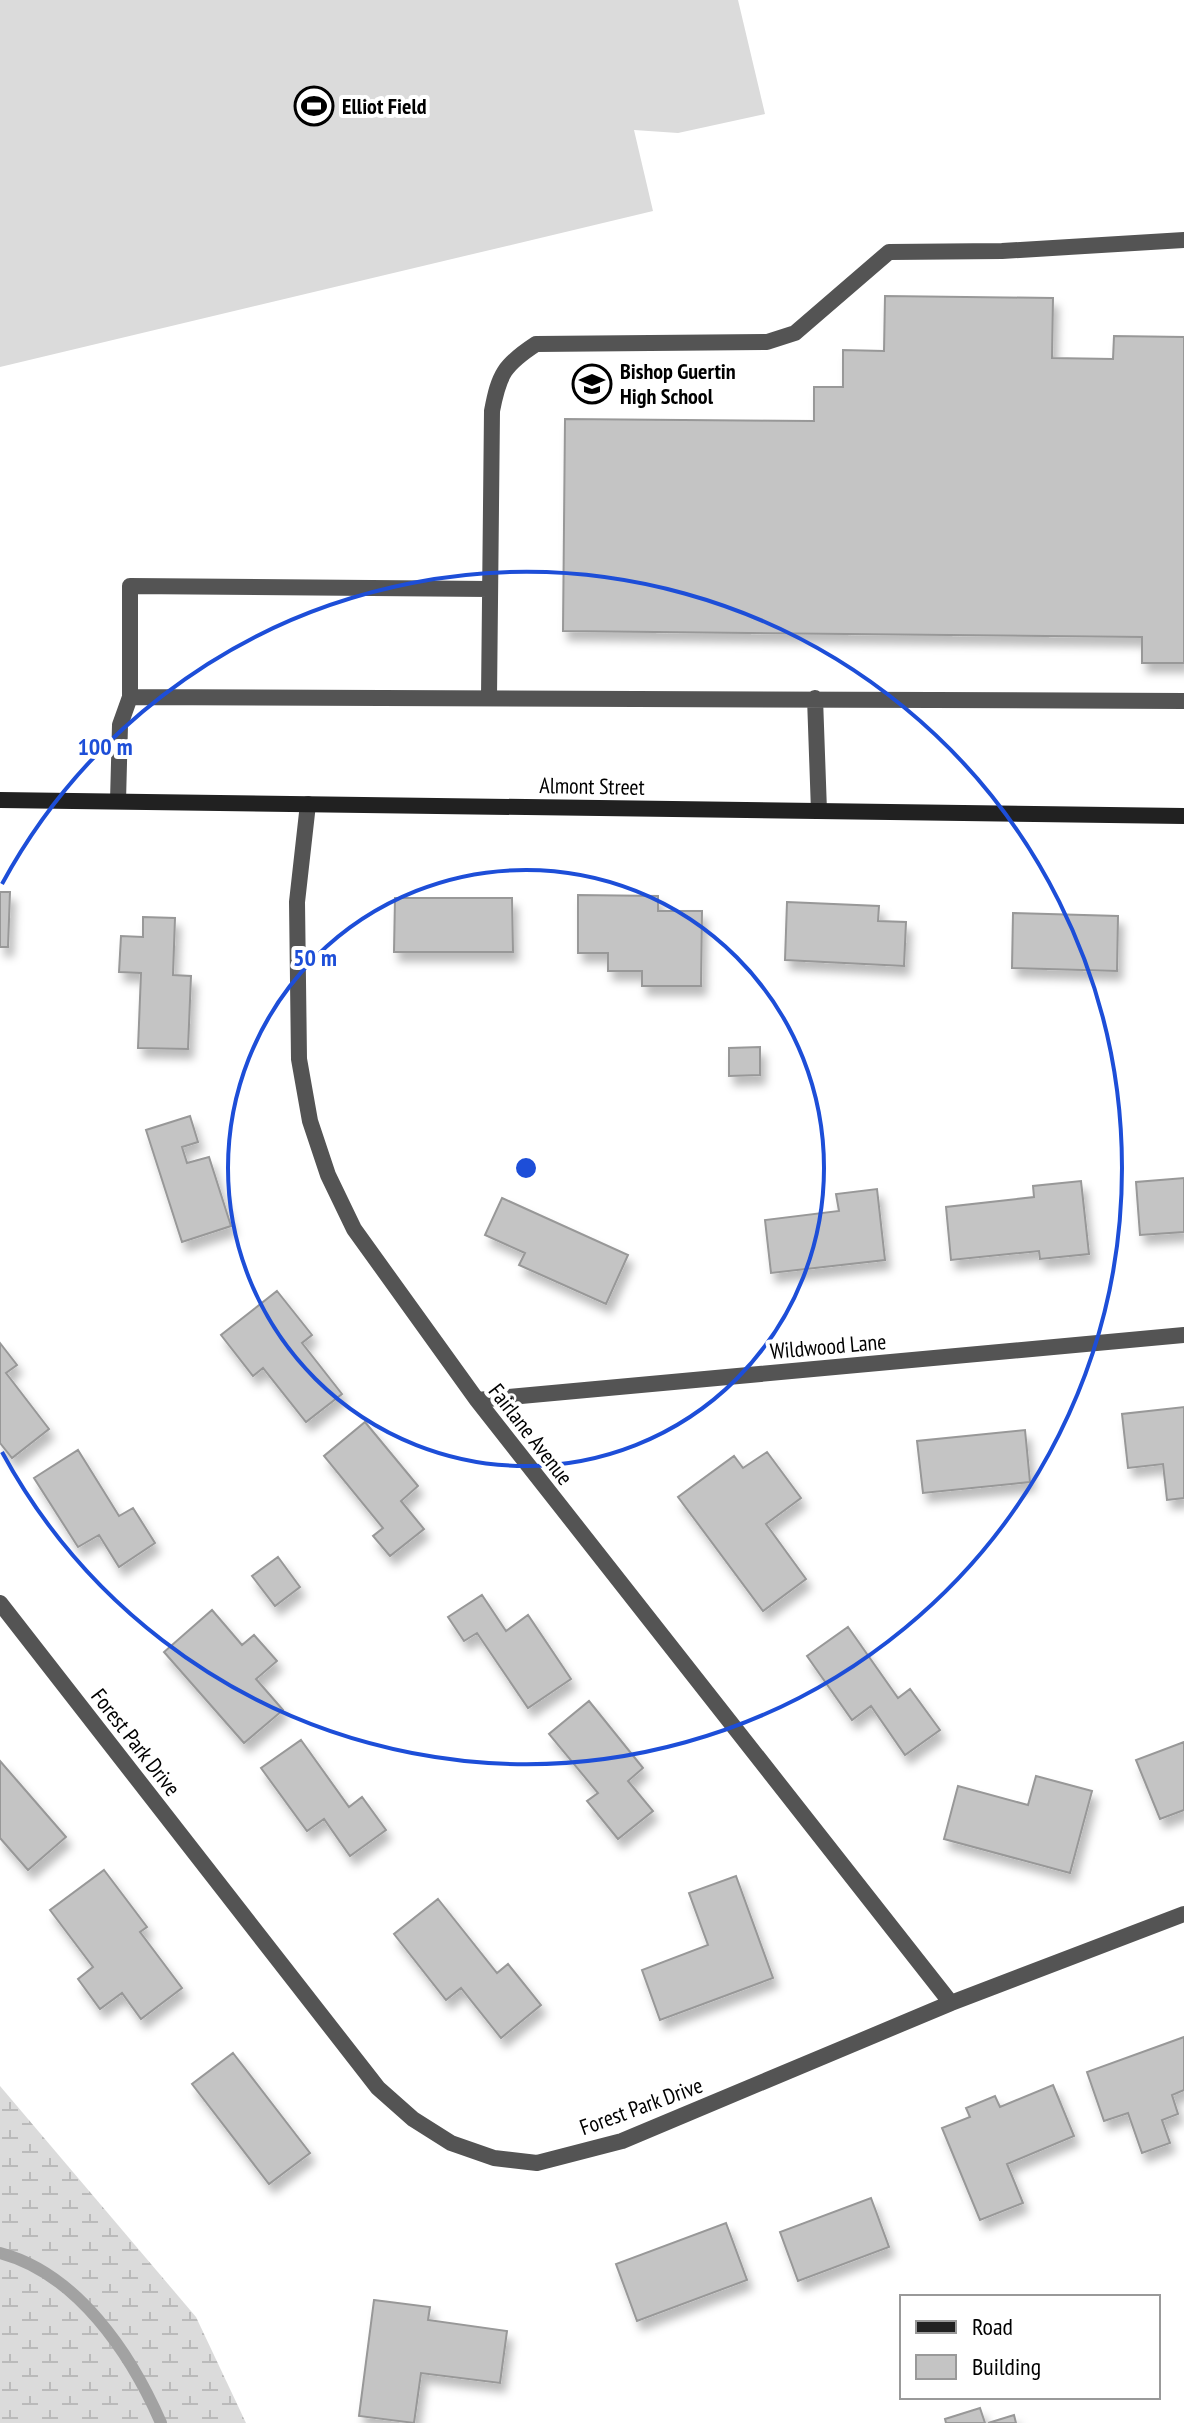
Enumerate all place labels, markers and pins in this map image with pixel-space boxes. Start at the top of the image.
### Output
sports icon: Elliot Field [293,85,335,127]
place label: Elliot Field [342,92,427,120]
place label: Bishop Guertin High School [620,357,736,410]
school or university icon: Bishop Guertin High School [571,363,613,405]
centre of rings [512,1154,540,1182]

